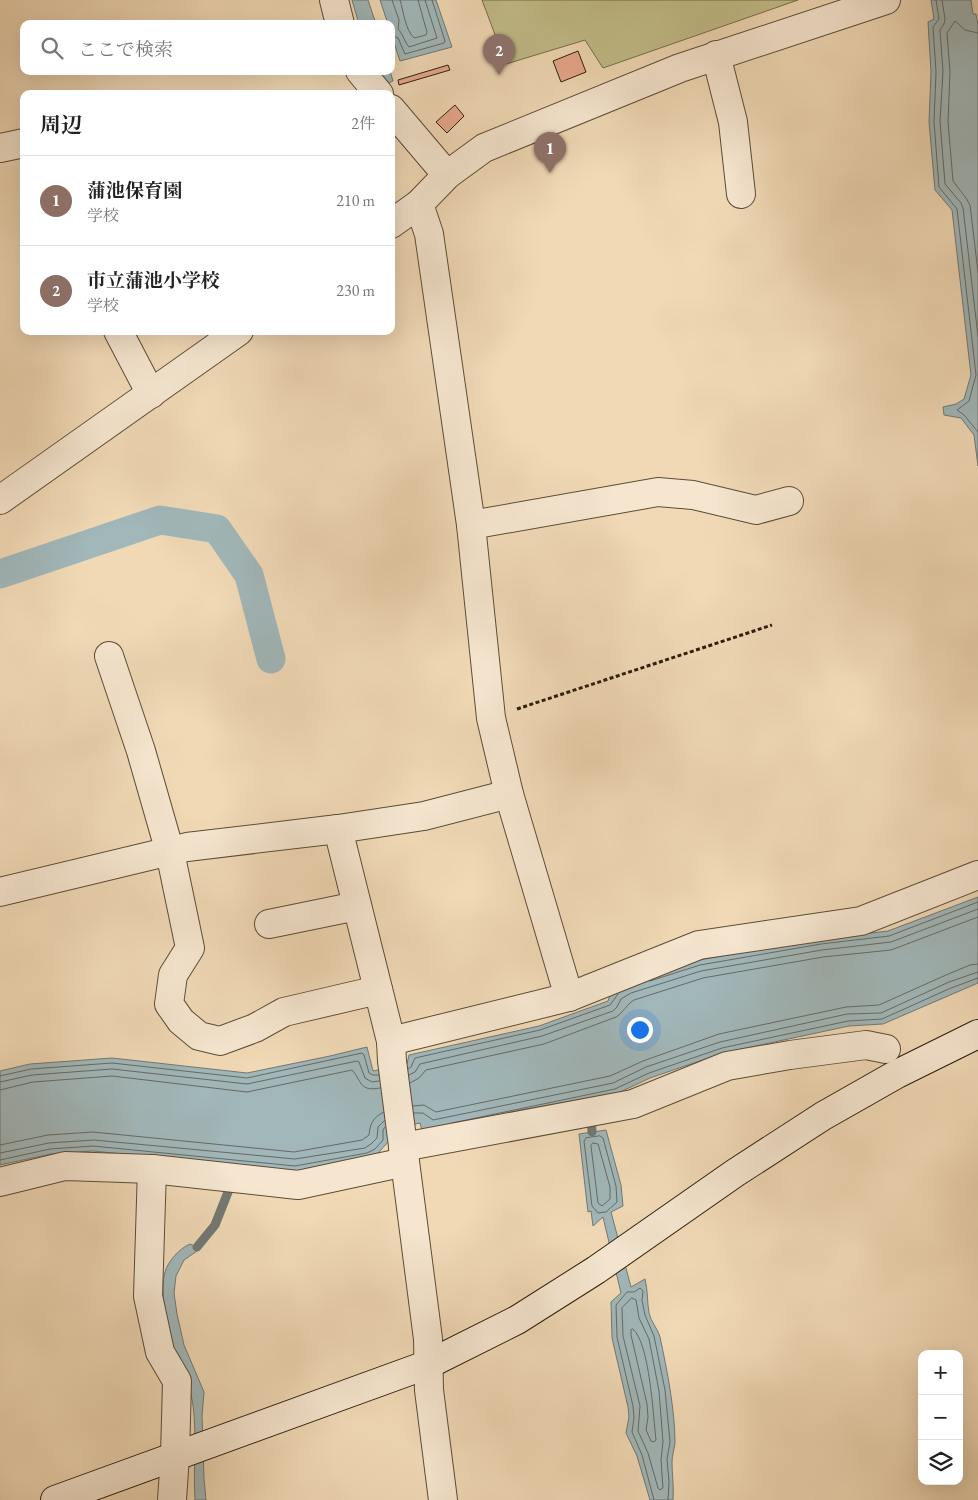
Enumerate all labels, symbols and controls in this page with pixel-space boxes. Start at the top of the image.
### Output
search box [20,20,395,75]
icon: search [38,34,66,62]
pin: 2 [483,34,515,75]
text: ここで検索 [78,37,173,62]
text: 周辺 [40,111,82,138]
text: 2件 [351,113,375,134]
pin: 1 [534,132,566,173]
text: 蒲池保育園 [87,178,182,203]
text: 1 [52,190,60,211]
text: 210 m [336,190,375,211]
text: 学校 [87,205,119,226]
text: 市立蒲池小学校 [87,268,220,293]
text: 2 [52,280,60,301]
text: 230 m [336,280,375,301]
text: 学校 [87,295,119,316]
your location [627,1017,653,1043]
map controls [918,1350,963,1485]
button: + [918,1350,963,1395]
button: − [918,1395,963,1440]
button: layers [918,1440,963,1485]

